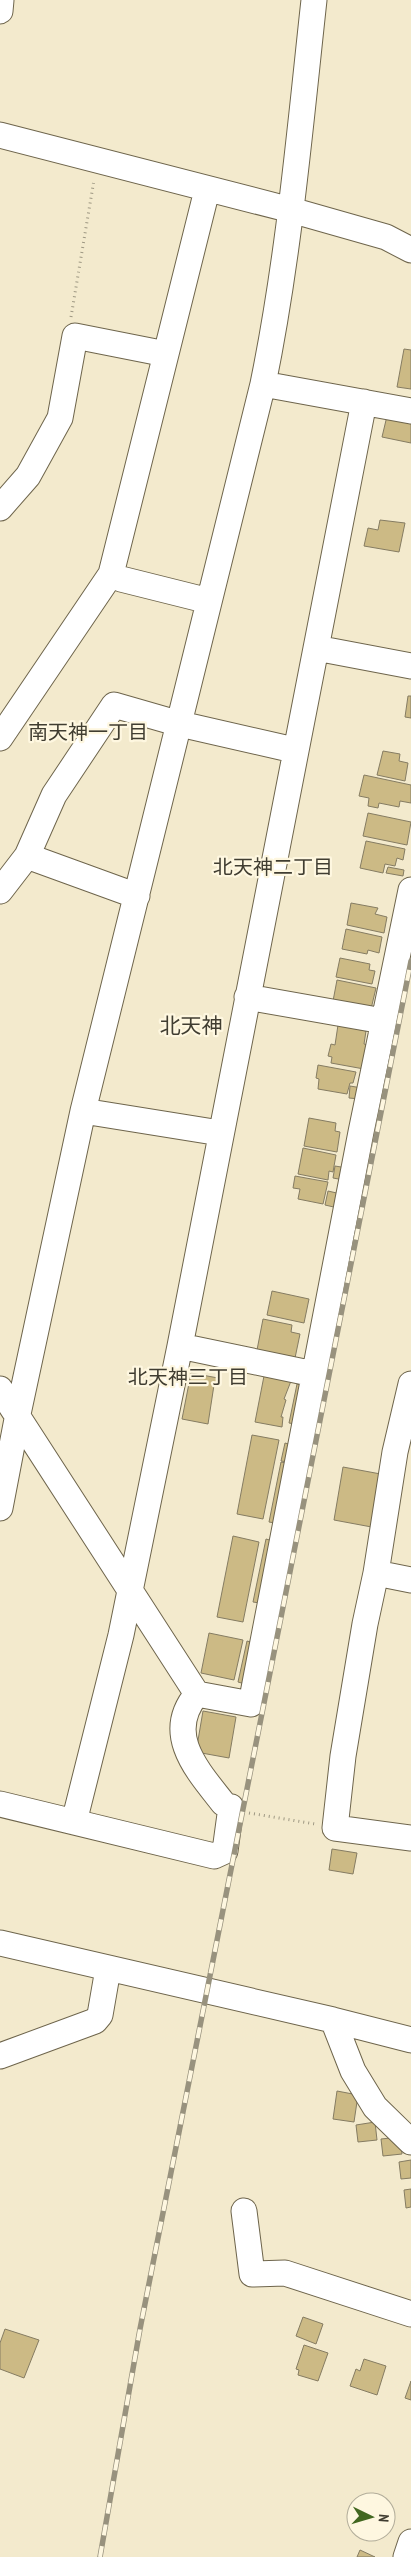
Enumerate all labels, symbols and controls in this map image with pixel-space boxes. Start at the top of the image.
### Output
district label: 南天神一丁目 [28,719,148,745]
district label: 北天神二丁目 [213,854,333,880]
district label: 北天神 [160,1012,223,1039]
district label: 北天神三丁目 [128,1364,248,1390]
north arrow [346,2492,396,2542]
text: N [375,2514,393,2523]

